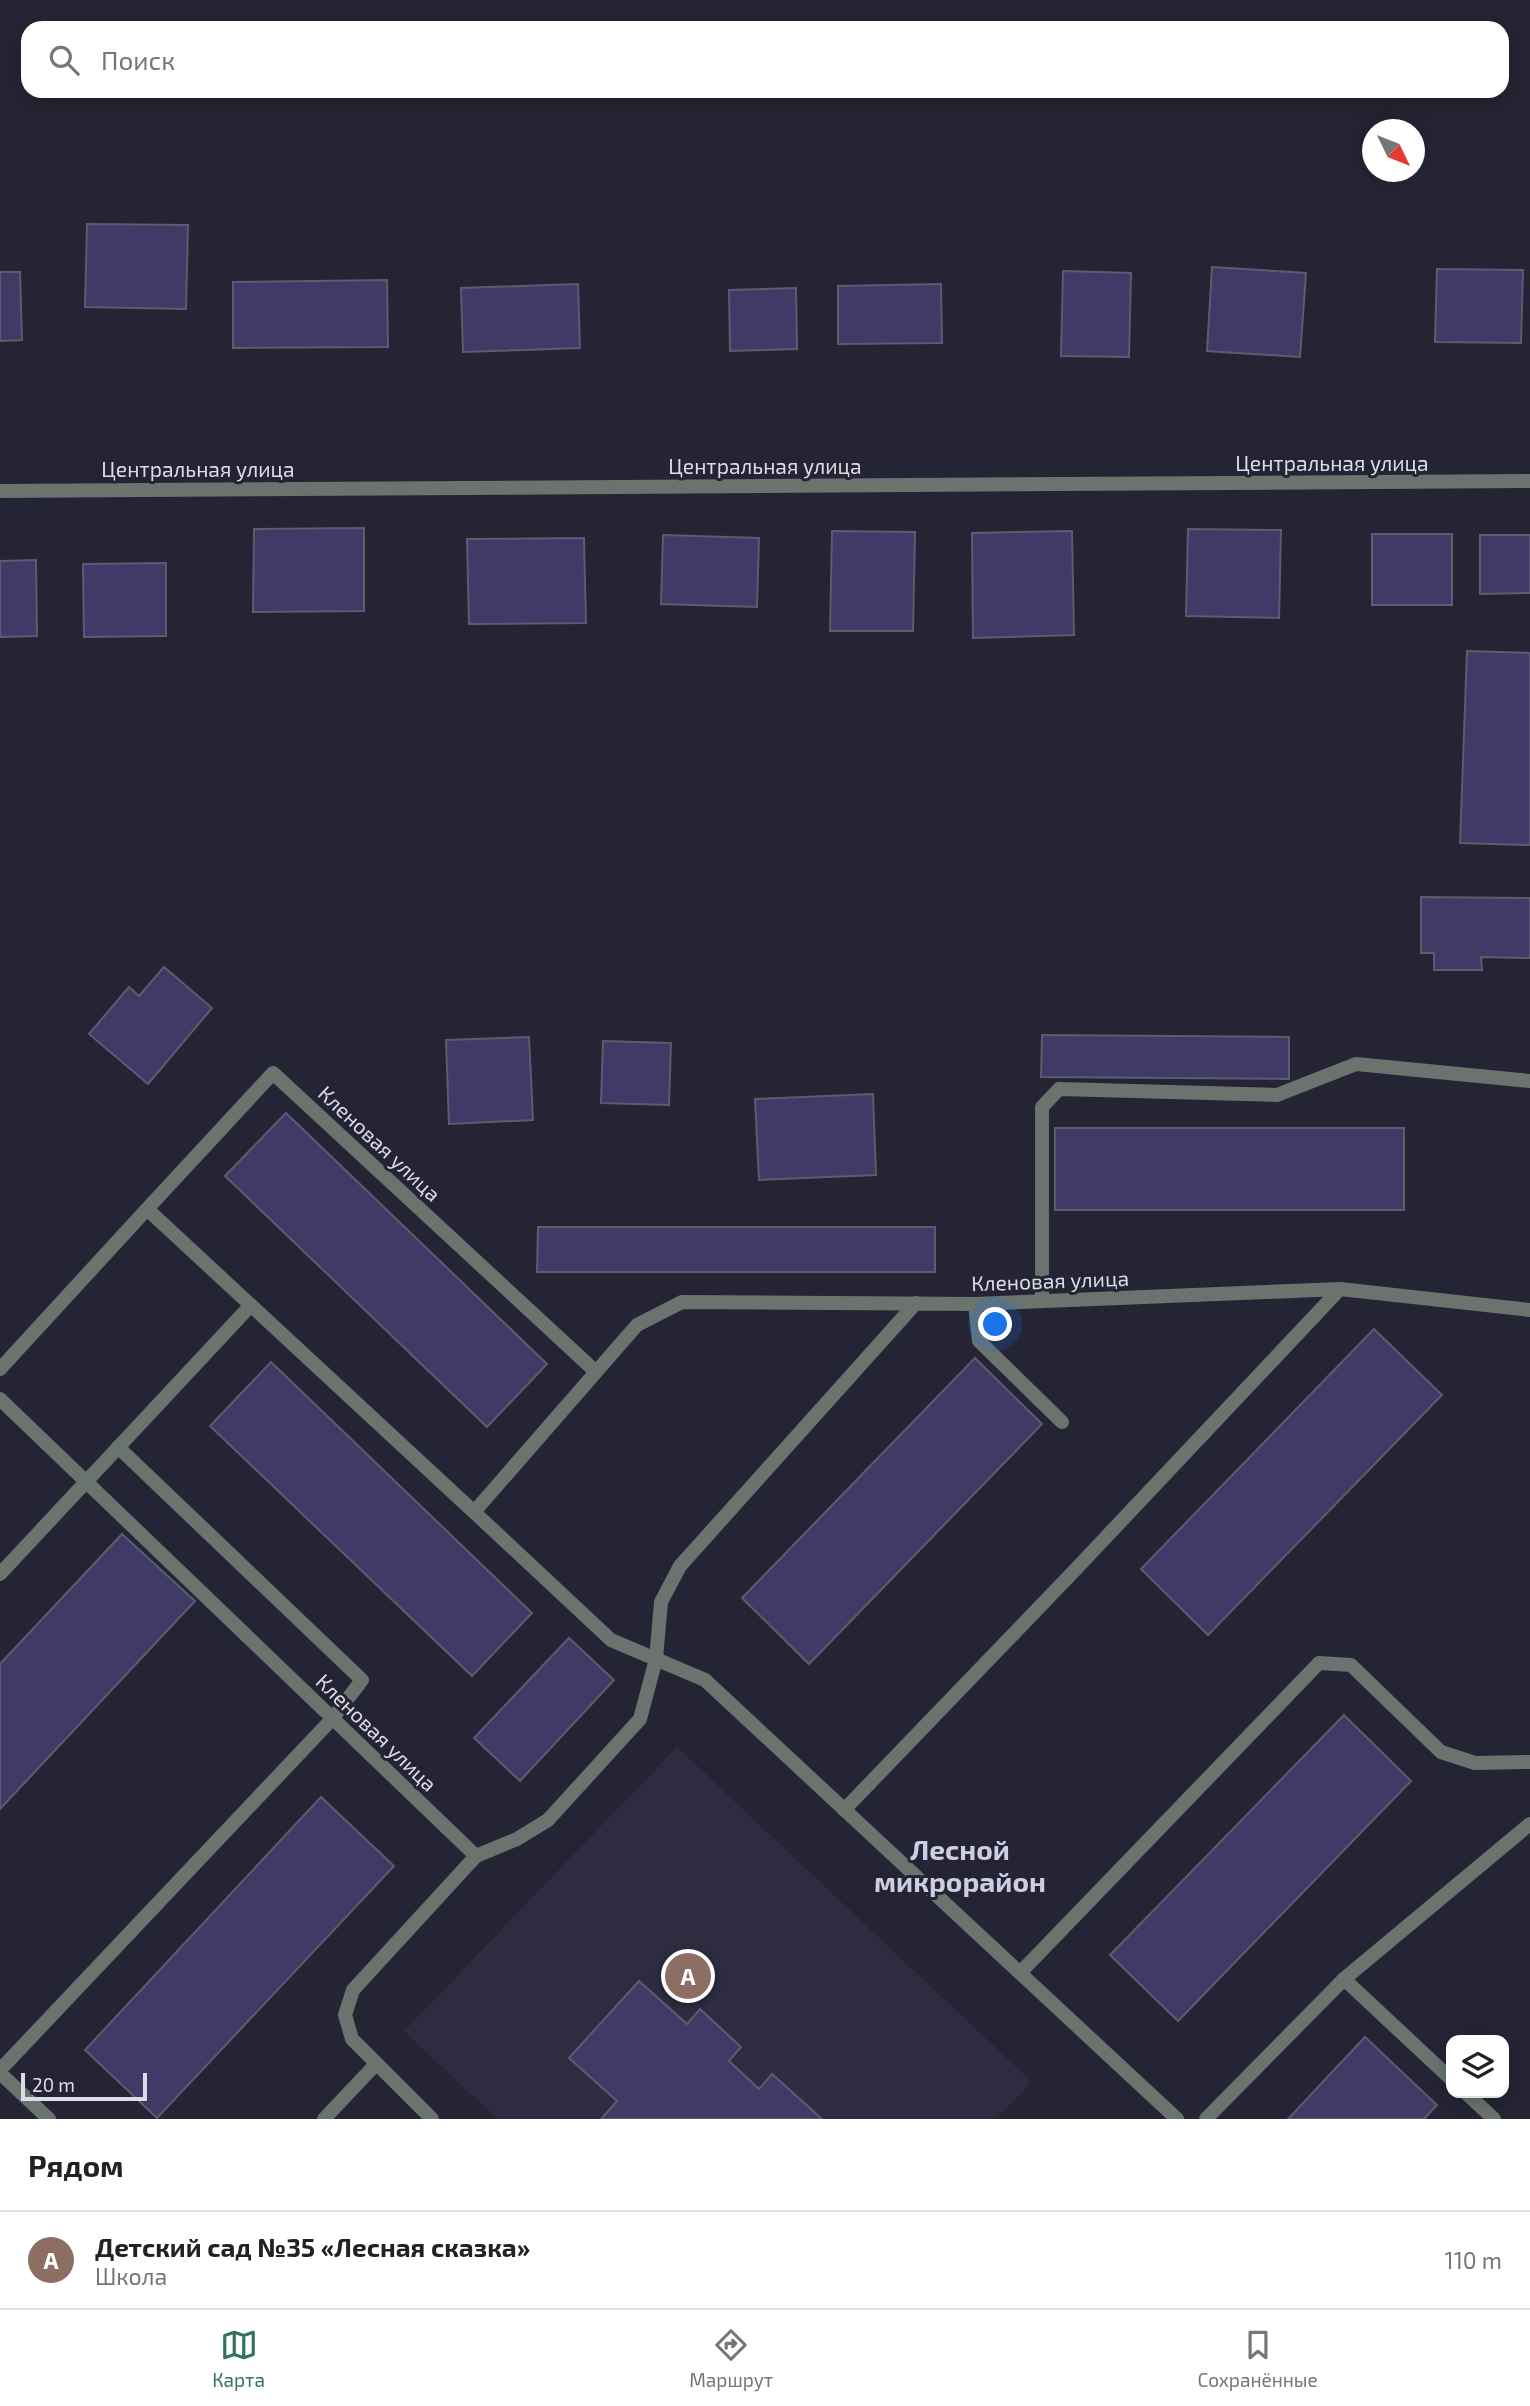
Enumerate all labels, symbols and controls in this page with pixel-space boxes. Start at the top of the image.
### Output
search box [21,21,1509,98]
icon: search [45,41,83,79]
text: Поиск [101,44,175,75]
north arrow [1362,119,1425,182]
street label: Центральная улица [1235,450,1429,476]
street label: Центральная улица [668,453,862,479]
street label: Центральная улица [101,456,295,482]
street label: Кленовая улица [313,1080,446,1207]
street label: Кленовая улица [971,1265,1129,1296]
your location [978,1307,1012,1341]
street label: Кленовая улица [311,1668,442,1797]
district label: Лесной микрорайон [874,1832,1046,1898]
pin: A [665,1950,711,2002]
map controls [1446,2035,1509,2098]
button: layers [1446,2035,1509,2098]
scale bar [21,2070,147,2102]
text: 20 m [32,2073,75,2096]
text: Рядом [28,2147,124,2183]
text: Детский сад №35 «Лесная сказка» [95,2231,530,2262]
text: A [43,2246,59,2274]
text: 110 m [1445,2246,1502,2274]
text: Школа [95,2262,167,2290]
tab: Карта [212,2326,265,2391]
tab: Маршрут [689,2326,773,2391]
tab: Сохранённые [1197,2326,1318,2391]

